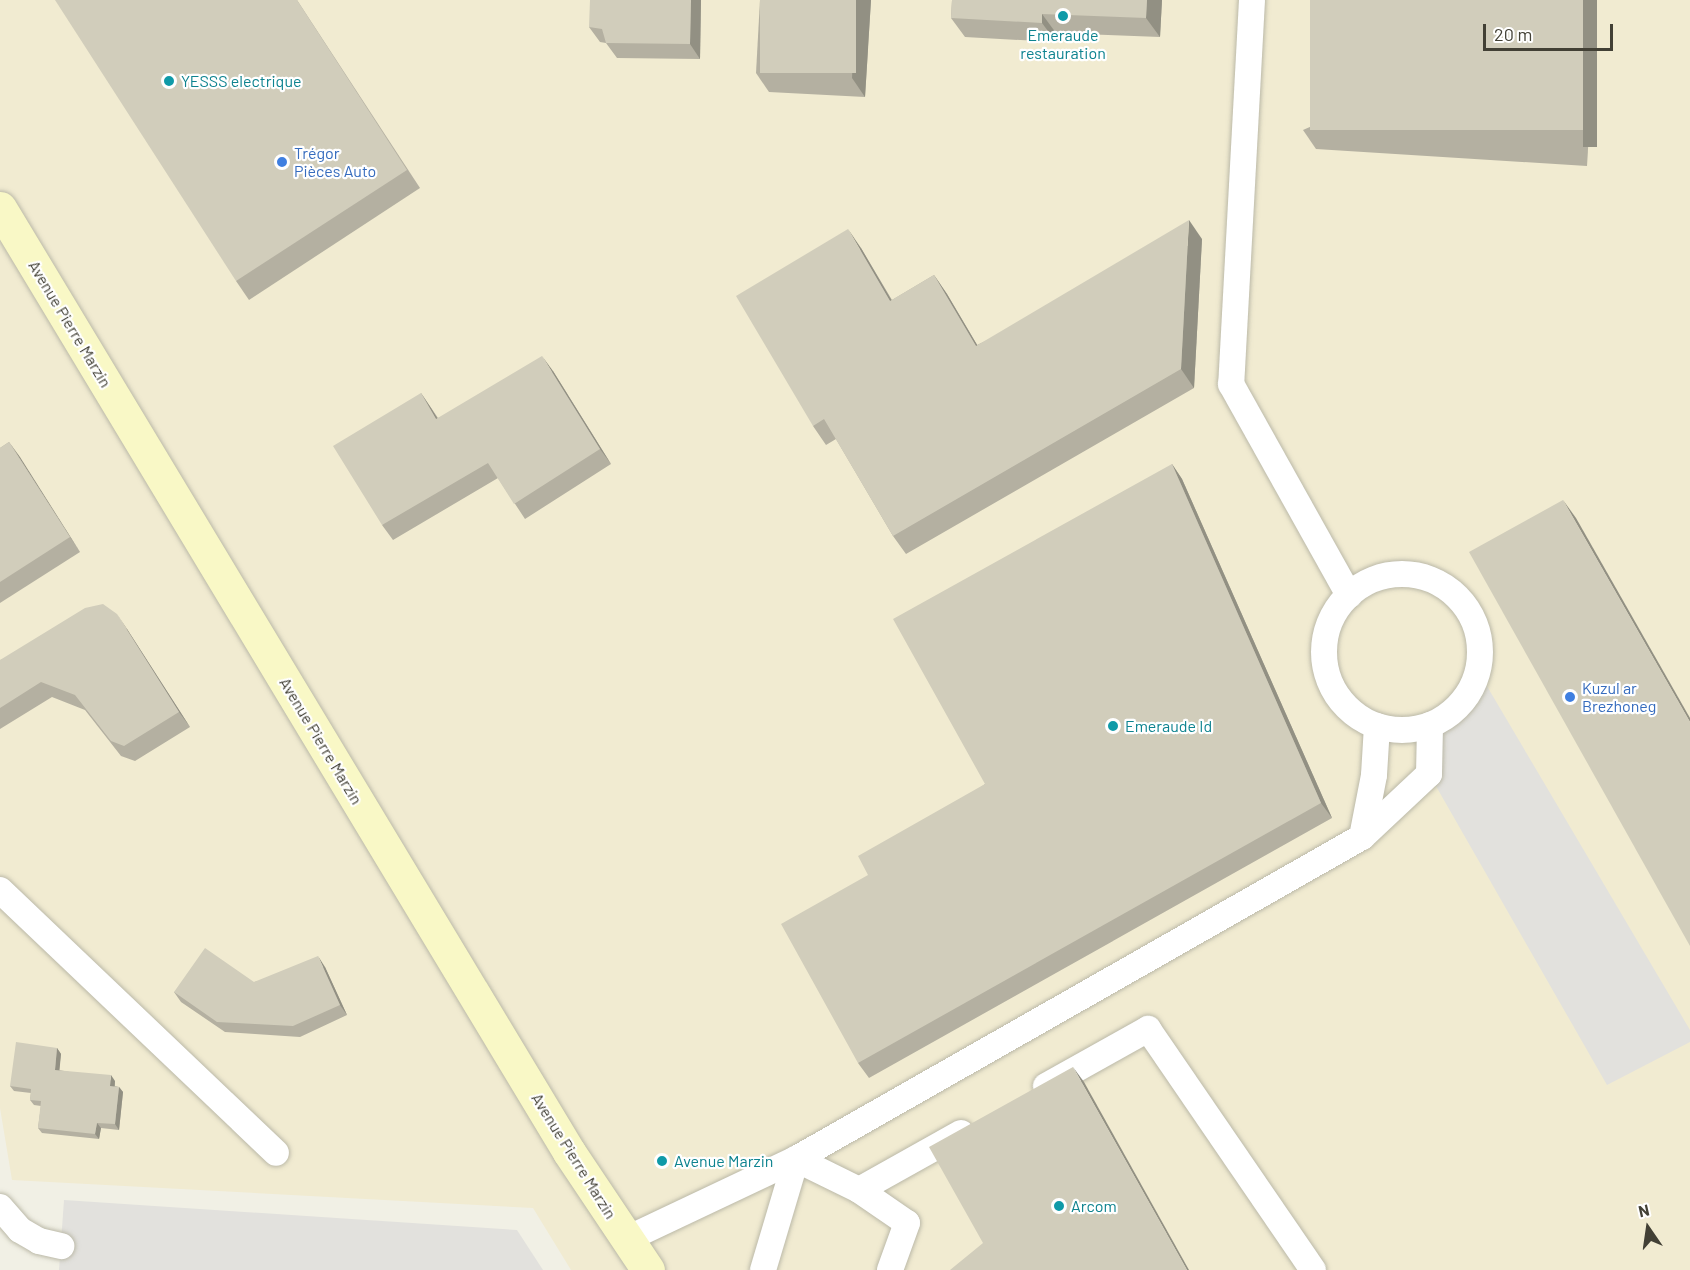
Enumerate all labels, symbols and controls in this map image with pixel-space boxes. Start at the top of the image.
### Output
marker: Emeraude restauration [1056,9,1070,23]
scale bar [1486,12,1616,50]
text: 20 m [1494,23,1532,45]
place label: Emeraude restauration [1020,25,1106,63]
place label: YESSS electrique [181,71,301,91]
marker: YESSS electrique [162,74,176,88]
place label: Trégor Pièces Auto [294,143,376,181]
marker: Trégor Pièces Auto [275,155,289,169]
street label: Avenue Pierre Marzin [24,257,116,391]
street label: Avenue Pierre Marzin [275,674,367,808]
place label: Kuzul ar Brezhoneg [1582,678,1656,716]
marker: Kuzul ar Brezhoneg [1563,690,1577,704]
place label: Emeraude Id [1125,716,1212,736]
marker: Emeraude Id [1106,719,1120,733]
street label: Avenue Pierre Marzin [528,1090,620,1222]
place label: Avenue Marzin [674,1151,773,1171]
marker: Avenue Marzin [655,1154,669,1168]
place label: Arcom [1071,1196,1117,1216]
north arrow [1618,1198,1678,1258]
marker: Arcom [1052,1199,1066,1213]
text: N [1637,1200,1651,1220]

